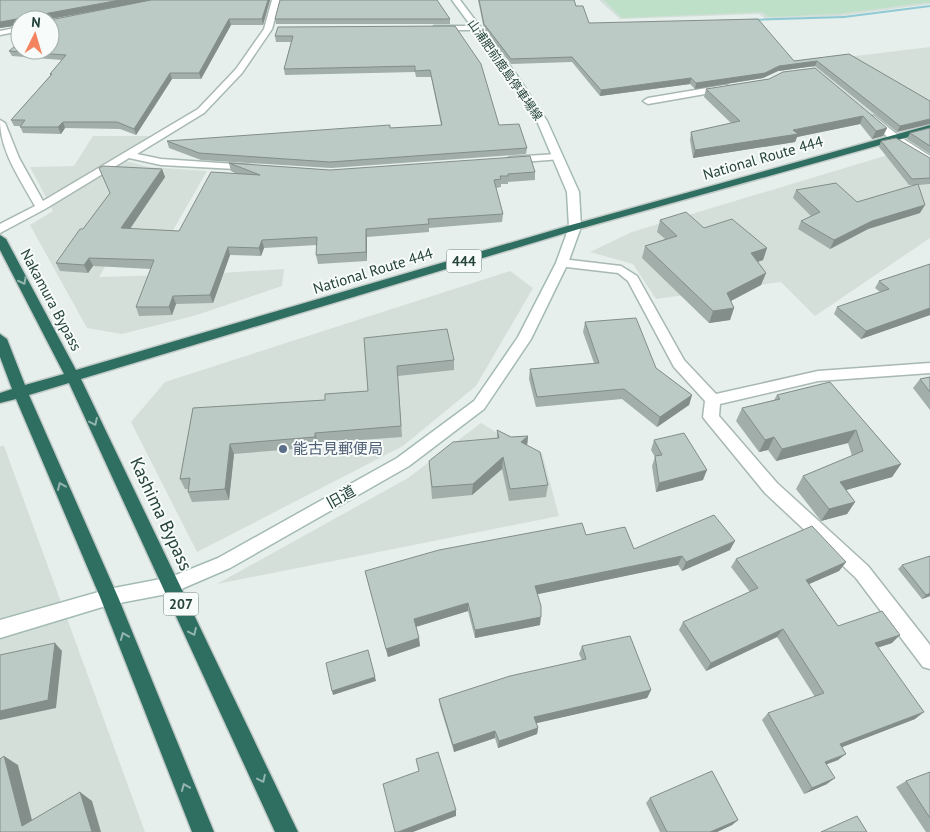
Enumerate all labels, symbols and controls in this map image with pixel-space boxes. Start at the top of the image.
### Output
north arrow [10,10,60,60]
text: N [31,13,42,31]
street label: 山浦肥前鹿島停車場線 [465,16,546,123]
street label: National Route 444 [701,131,825,184]
street label: National Route 444 [311,243,435,298]
street label: Nakamura Bypass [17,245,86,354]
road number: 444 [446,250,482,272]
one-way arrow [17,276,27,285]
one-way arrow [88,416,98,425]
place label: 能古見郵便局 [293,439,383,458]
marker: 能古見郵便局 [277,443,289,455]
street label: Kashima Bypass [125,453,198,574]
street label: 旧道 [323,481,358,512]
one-way arrow [57,482,67,491]
road number: 207 [164,592,198,616]
one-way arrow [187,627,198,636]
one-way arrow [120,632,131,641]
one-way arrow [256,774,267,783]
one-way arrow [181,783,191,792]

